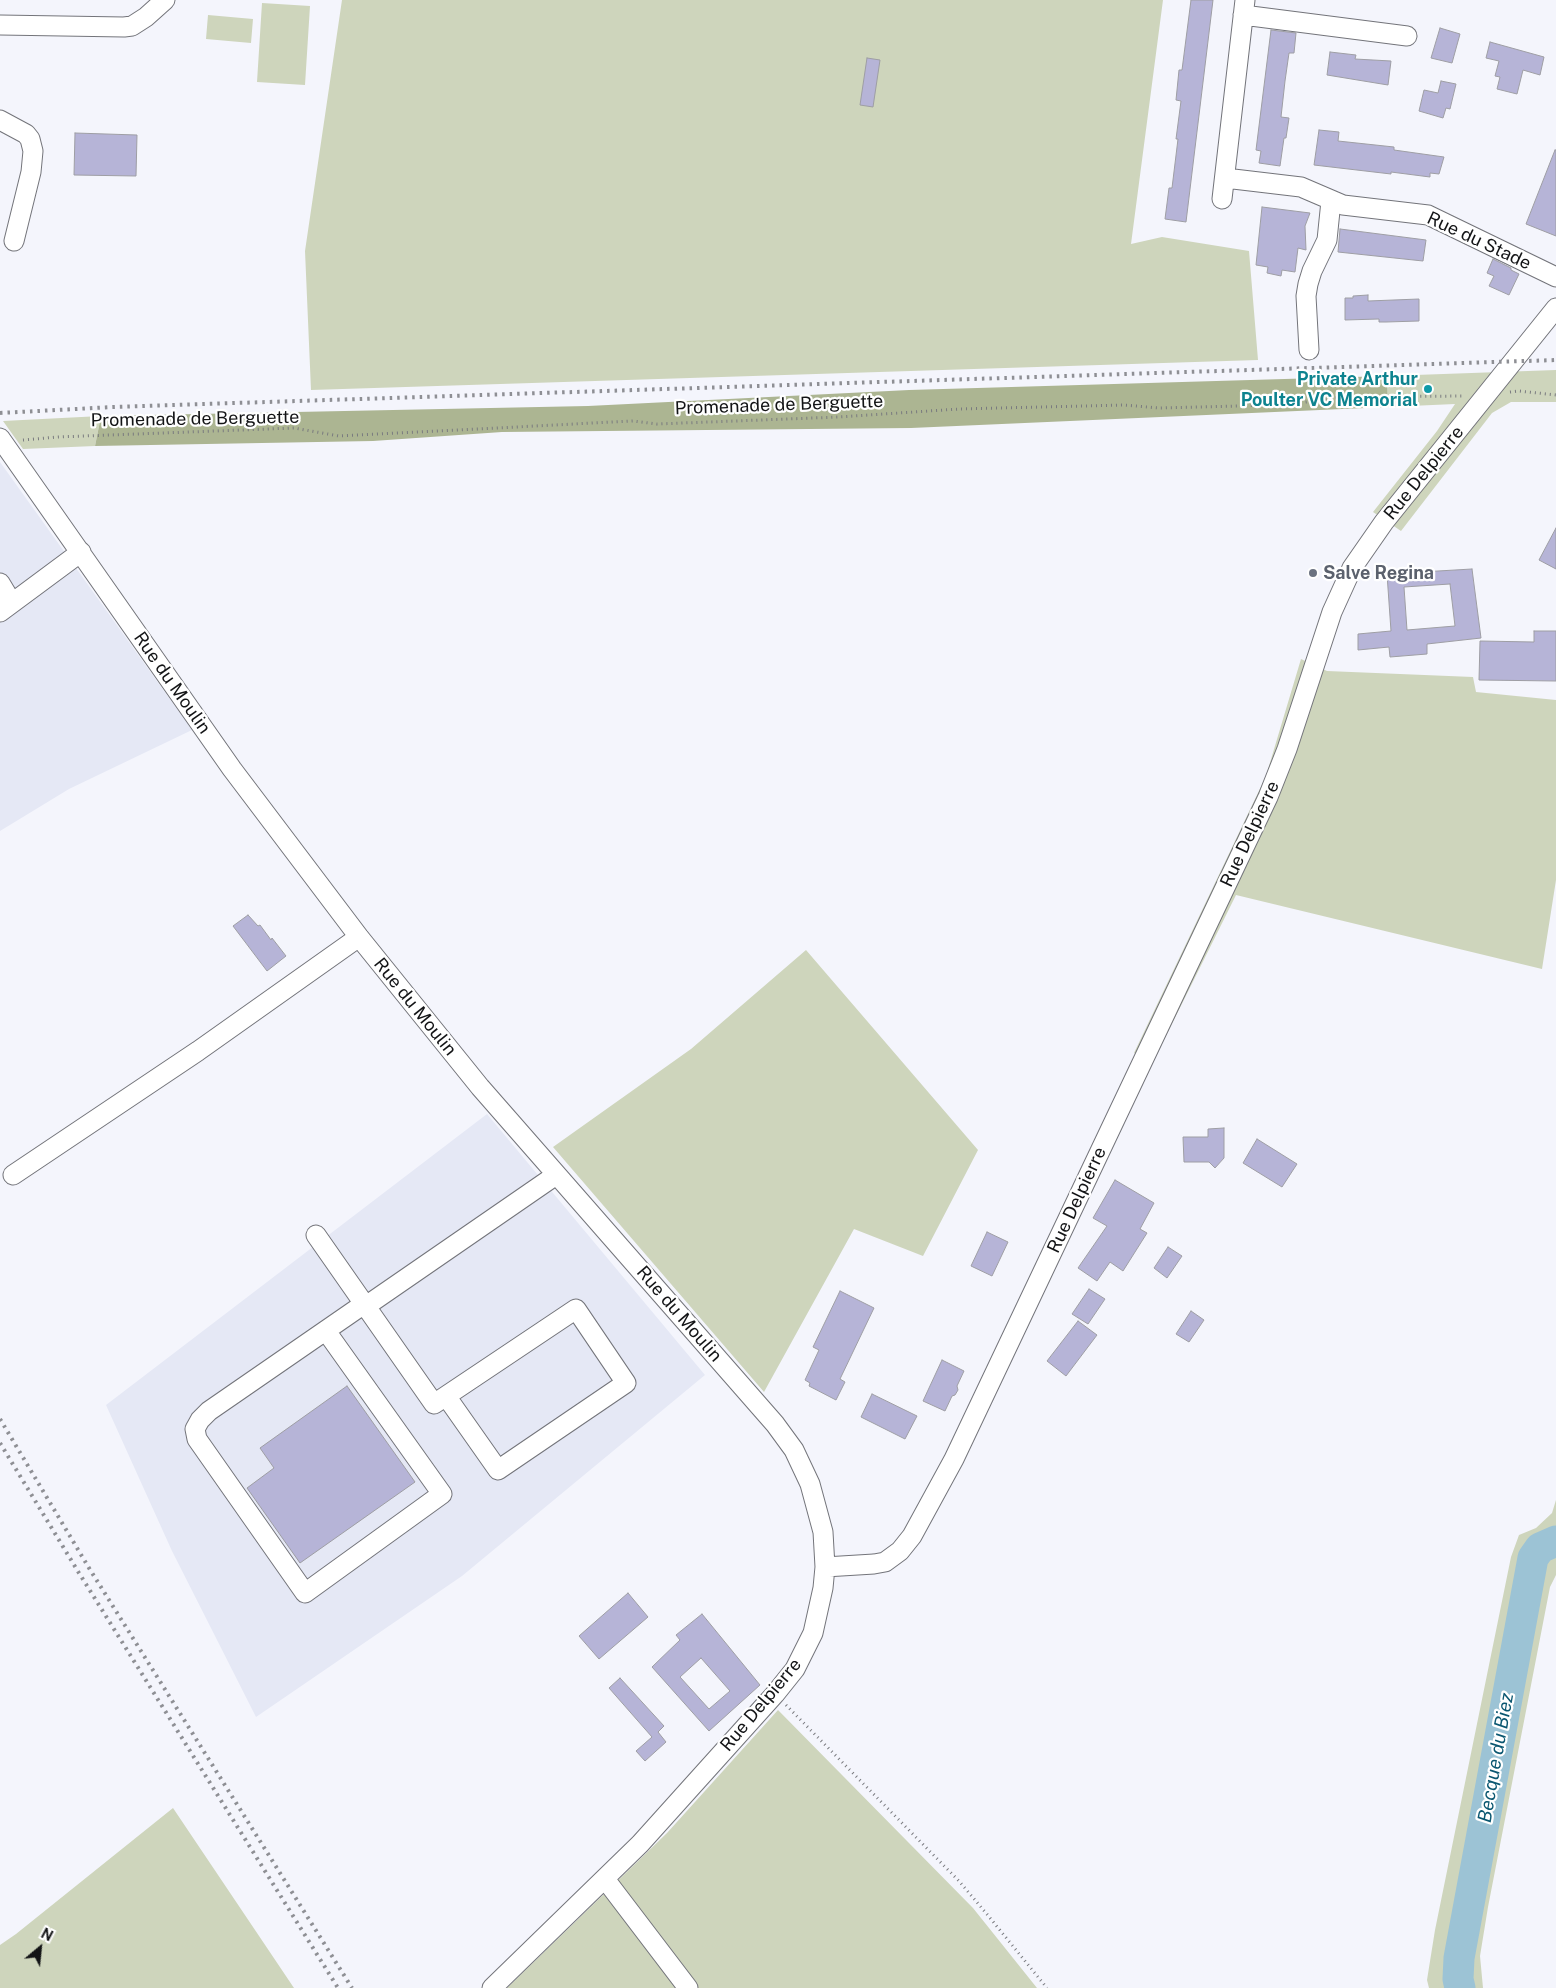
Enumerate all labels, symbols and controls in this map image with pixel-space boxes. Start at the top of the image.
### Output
street label: Rue du Stade [1424,208,1534,274]
place label: Private Arthur Poulter VC Memorial [1241,368,1418,410]
marker: Private Arthur Poulter VC Memorial [1422,383,1434,395]
street label: Promenade de Berguette [674,391,884,419]
street label: Promenade de Berguette [91,406,299,432]
street label: Rue Delpierre [1380,422,1468,524]
place label: Salve Regina [1323,562,1434,584]
marker: Salve Regina [1307,567,1319,579]
street label: Rue du Moulin [129,628,215,738]
street label: Rue Delpierre [1216,778,1284,890]
street label: Rue du Moulin [369,954,461,1060]
street label: Rue Delpierre [1043,1144,1111,1256]
street label: Rue du Moulin [632,1262,726,1366]
street label: Rue Delpierre [716,1654,806,1756]
water label: Becque du Biez [1473,1691,1519,1825]
north arrow [15,1923,65,1973]
text: N [38,1925,56,1944]

